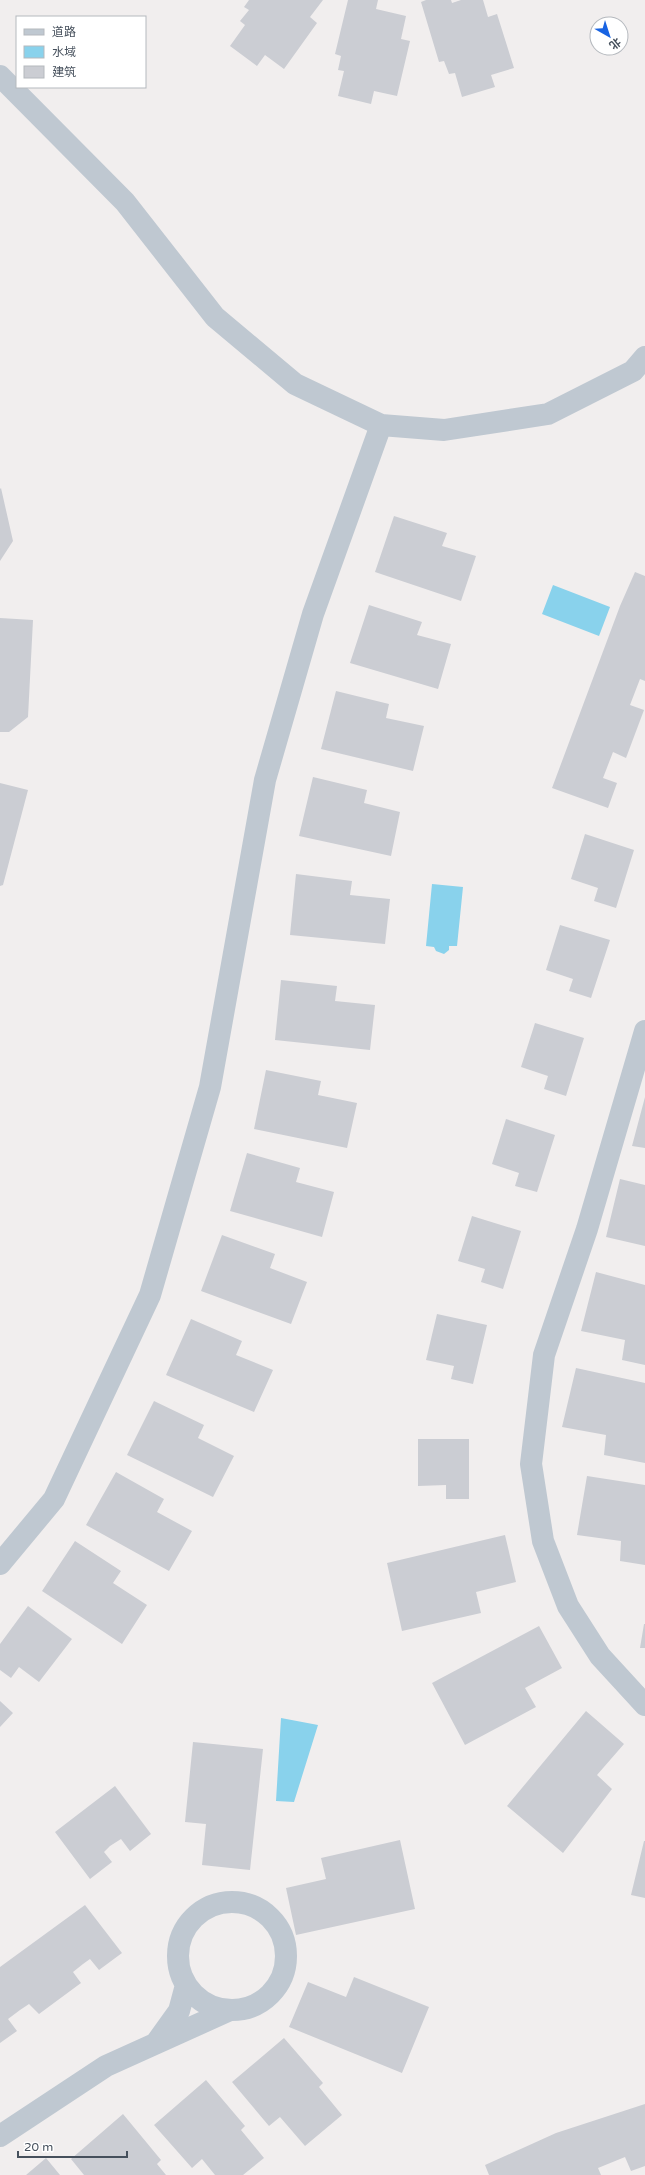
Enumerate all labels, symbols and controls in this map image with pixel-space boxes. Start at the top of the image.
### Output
legend [16,16,146,88]
north arrow [589,16,629,56]
text: 道路 [52,25,76,39]
text: 北 [607,35,623,52]
text: 水域 [52,45,76,59]
text: 建筑 [52,65,76,79]
scale bar [18,2133,127,2159]
text: 20 m [24,2140,53,2154]

